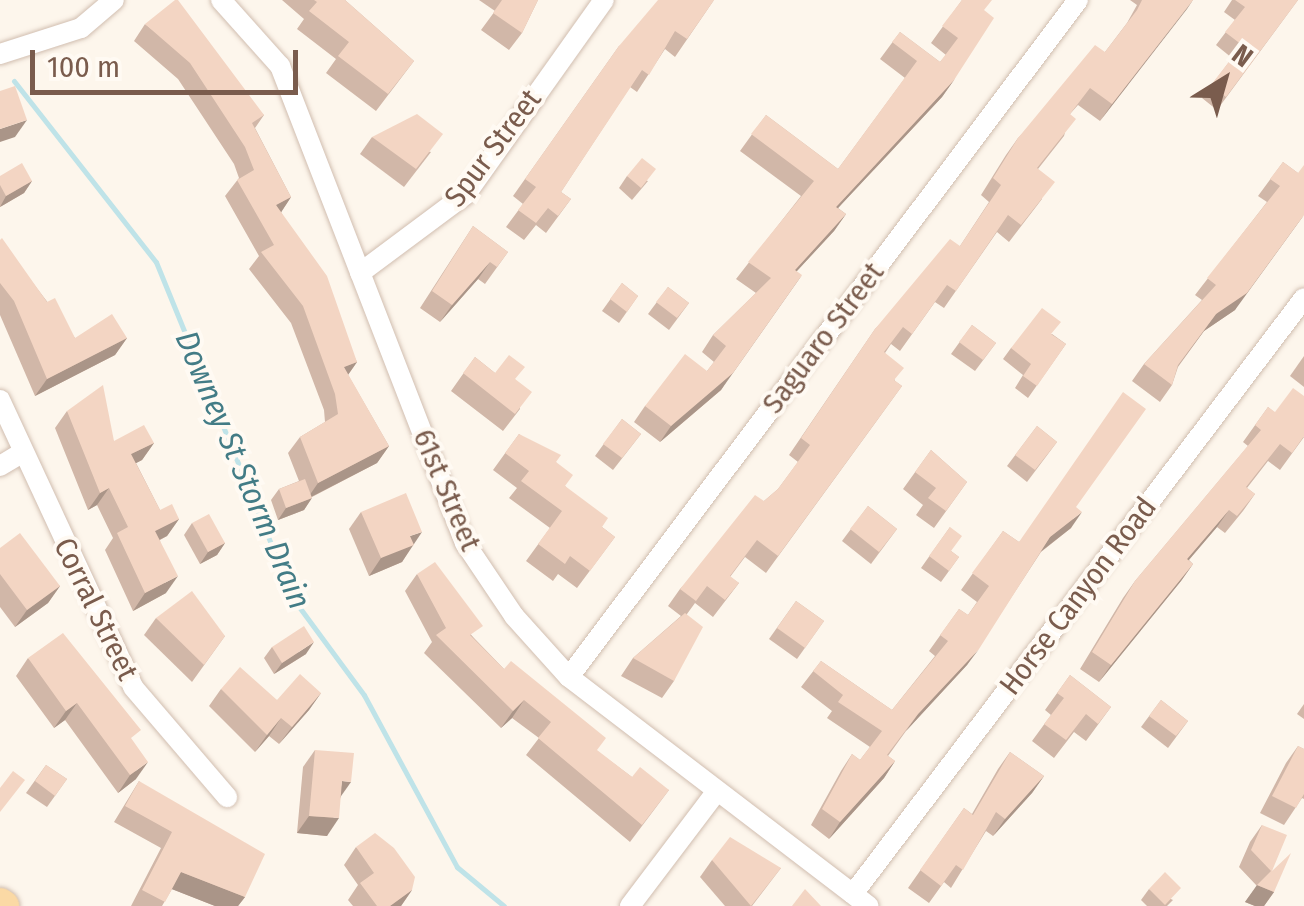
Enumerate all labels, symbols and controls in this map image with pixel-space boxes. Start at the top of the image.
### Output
scale bar [35,30,302,92]
north arrow [1174,30,1274,130]
text: N [1226,37,1259,74]
text: 100 m [47,49,120,85]
street label: Spur Street [437,82,549,214]
street label: Saguaro Street [755,255,891,421]
water label: Downey St Storm Drain [167,325,319,615]
street label: 61st Street [405,424,489,556]
street label: Horse Canyon Road [992,490,1164,702]
street label: Corral Street [46,532,146,686]

